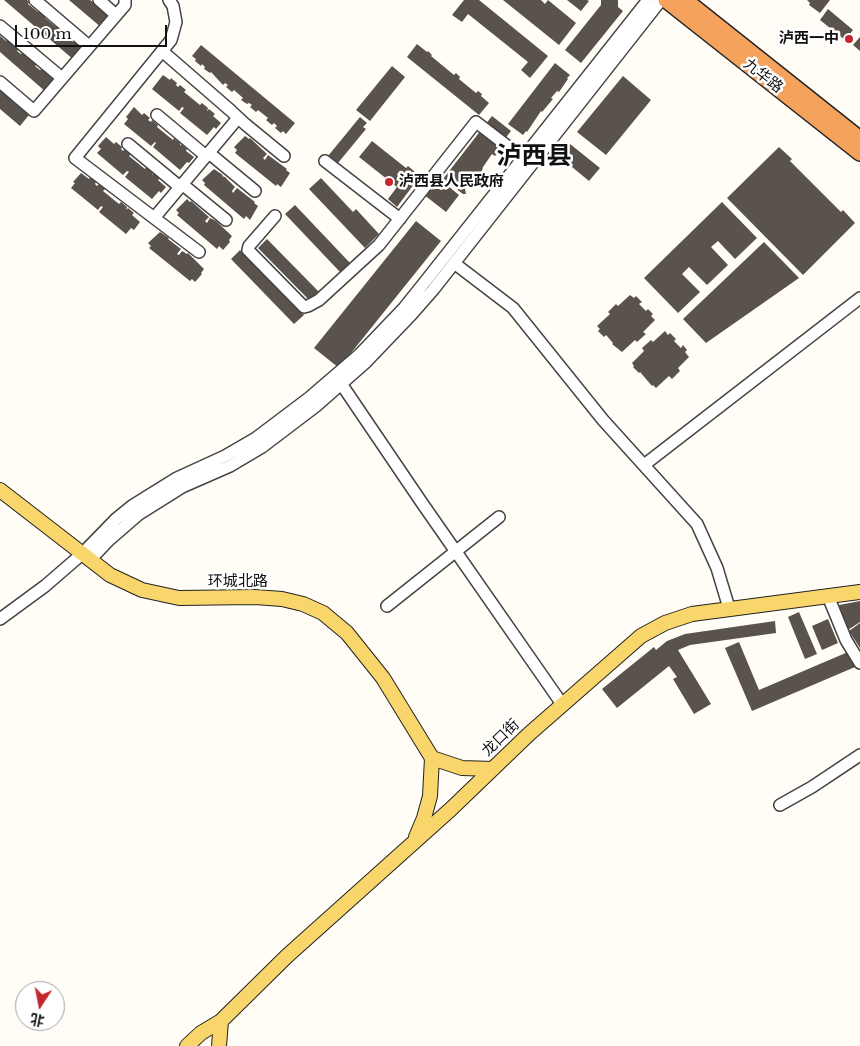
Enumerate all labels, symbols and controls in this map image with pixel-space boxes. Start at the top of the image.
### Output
scale bar [18,15,170,47]
text: 100 m [23,24,72,43]
place label: 泸西一中 [779,30,839,48]
marker: 泸西一中 [843,33,855,45]
street label: 九华路 [740,55,786,97]
district label: 泸西县 [497,142,571,172]
place label: 泸西县人民政府 [399,173,504,191]
marker: 泸西县人民政府 [383,176,395,188]
street label: 环城北路 [208,573,268,591]
street label: 龙口街 [479,716,523,760]
north arrow [15,981,65,1031]
text: 北 [29,1010,46,1030]

